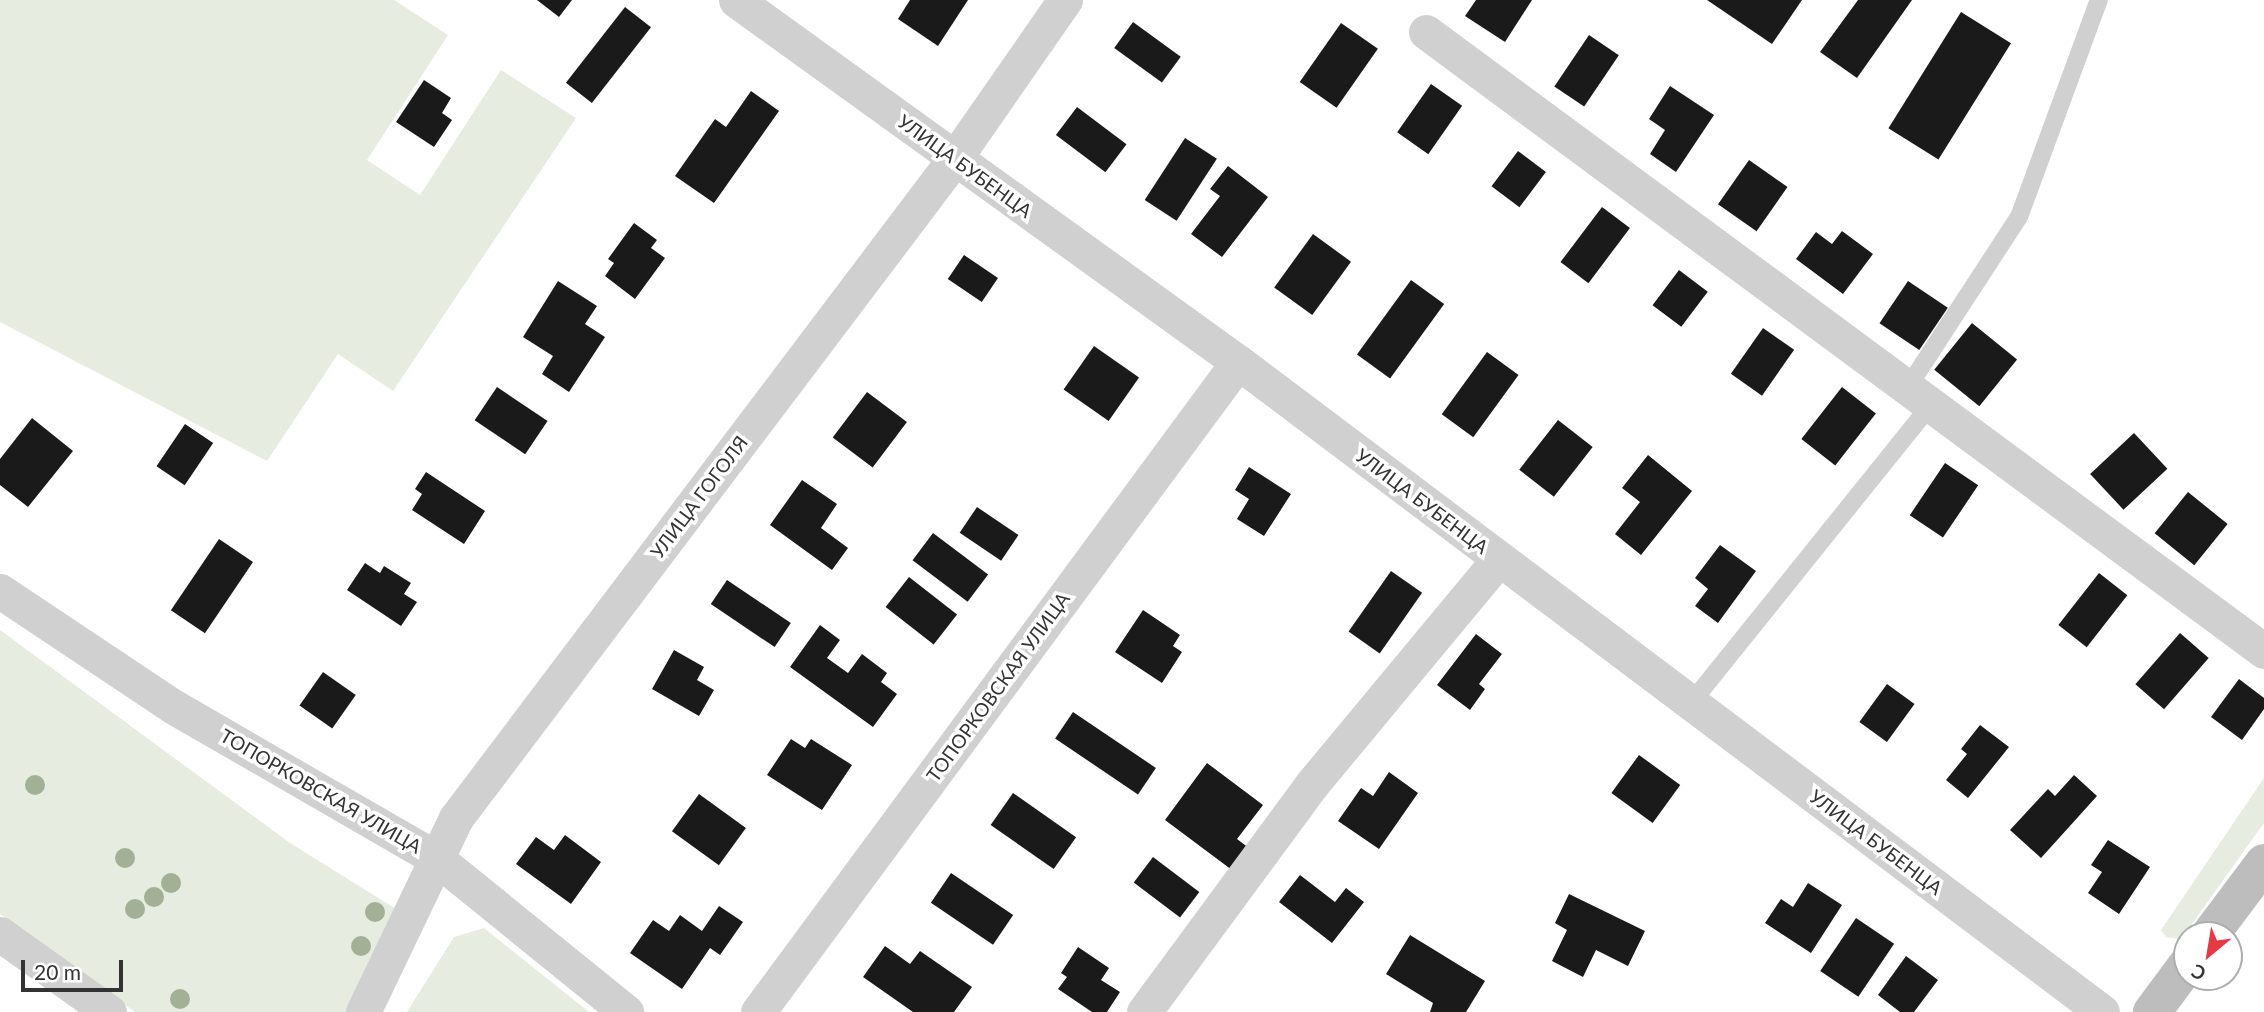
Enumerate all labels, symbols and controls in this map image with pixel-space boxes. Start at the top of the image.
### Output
street label: УЛИЦА БУБЕНЦА [893,110,1037,222]
street label: УЛИЦА ГОГОЛЯ [646,431,752,563]
street label: УЛИЦА БУБЕНЦА [1351,444,1493,558]
street label: ТОПОРКОВСКАЯ УЛИЦА [922,588,1074,786]
street label: ТОПОРКОВСКАЯ УЛИЦА [216,724,426,858]
street label: УЛИЦА БУБЕНЦА [1805,785,1947,899]
north arrow [2173,921,2243,991]
scale bar [24,946,126,990]
text: 20 m [34,959,81,984]
text: С [2187,960,2209,986]

